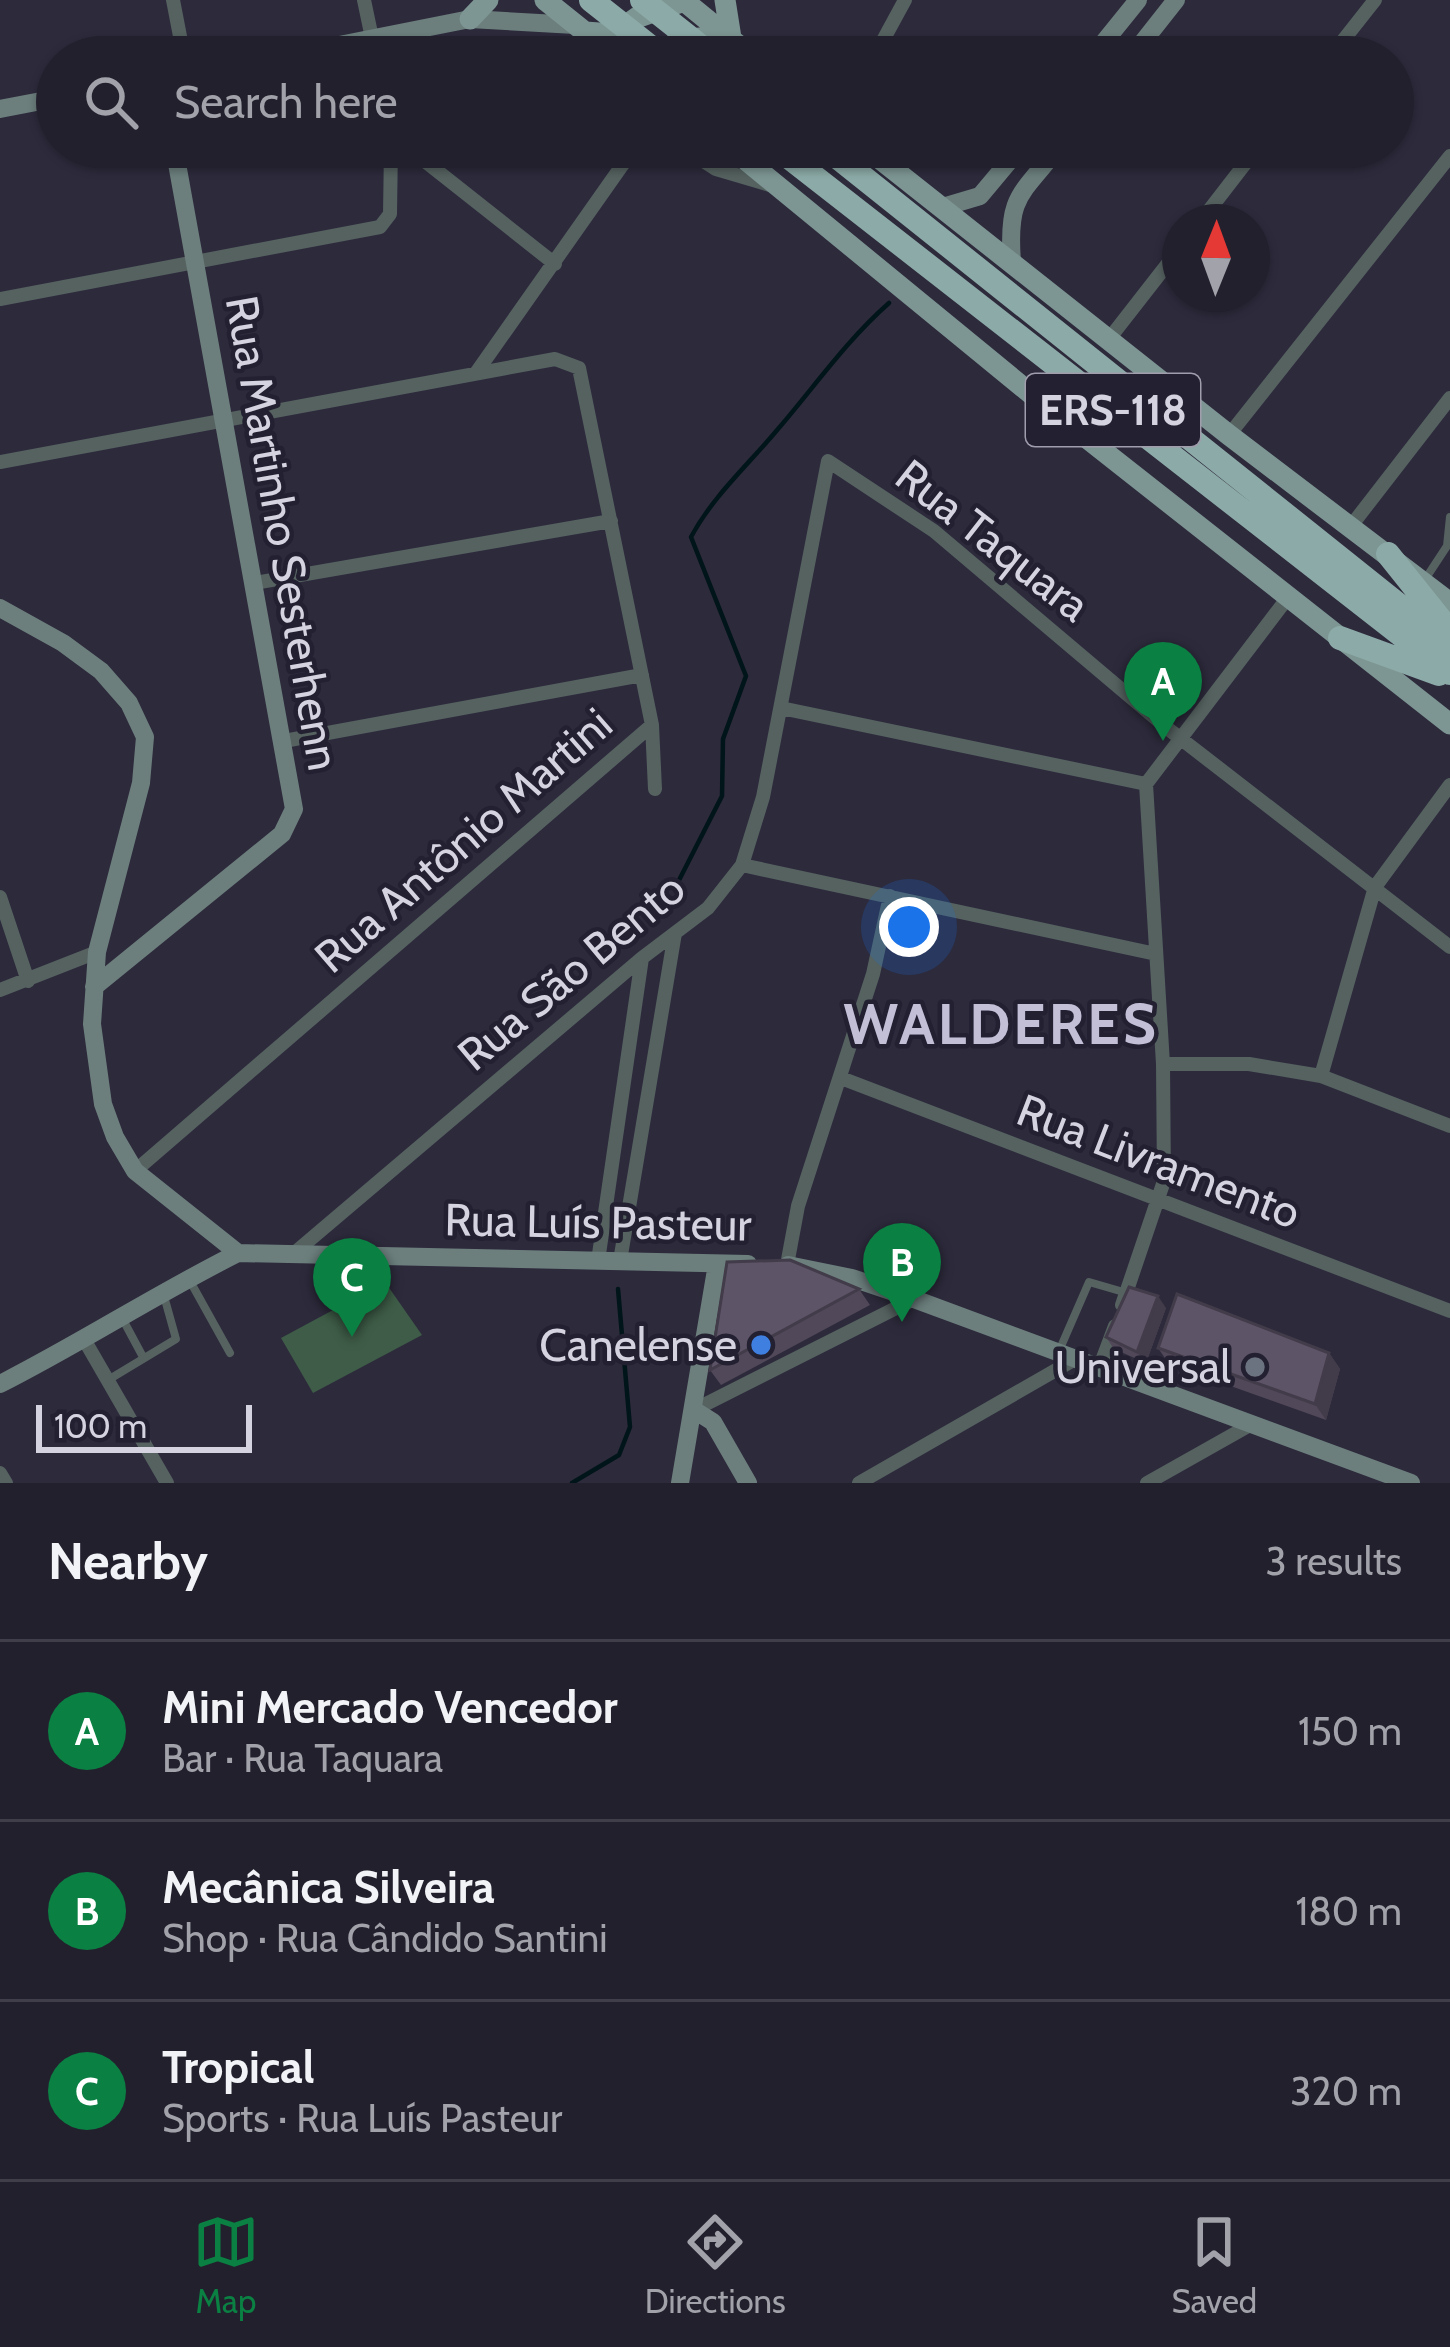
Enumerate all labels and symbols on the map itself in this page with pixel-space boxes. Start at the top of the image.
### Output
north arrow [1162,204,1270,312]
street label: Rua Martinho Sesterhenn [215,291,351,775]
road number: ERS-118 [1026,374,1200,446]
street label: Rua Taquara [886,448,1101,632]
pin: A [1124,642,1202,741]
street label: Rua Antônio Martini [304,697,622,983]
street label: Rua São Bento [447,861,695,1081]
your location [879,897,939,957]
district label: WALDERES [843,989,1159,1058]
street label: Rua Livramento [1010,1082,1308,1240]
street label: Rua Luís Pasteur [444,1192,753,1252]
pin: B [863,1223,941,1322]
pin: C [313,1238,391,1337]
place label: Canelense [539,1318,737,1372]
marker: Canelense [748,1332,774,1358]
place label: Universal [1055,1340,1231,1394]
marker: Universal [1242,1354,1268,1380]
scale bar [36,1399,252,1452]

